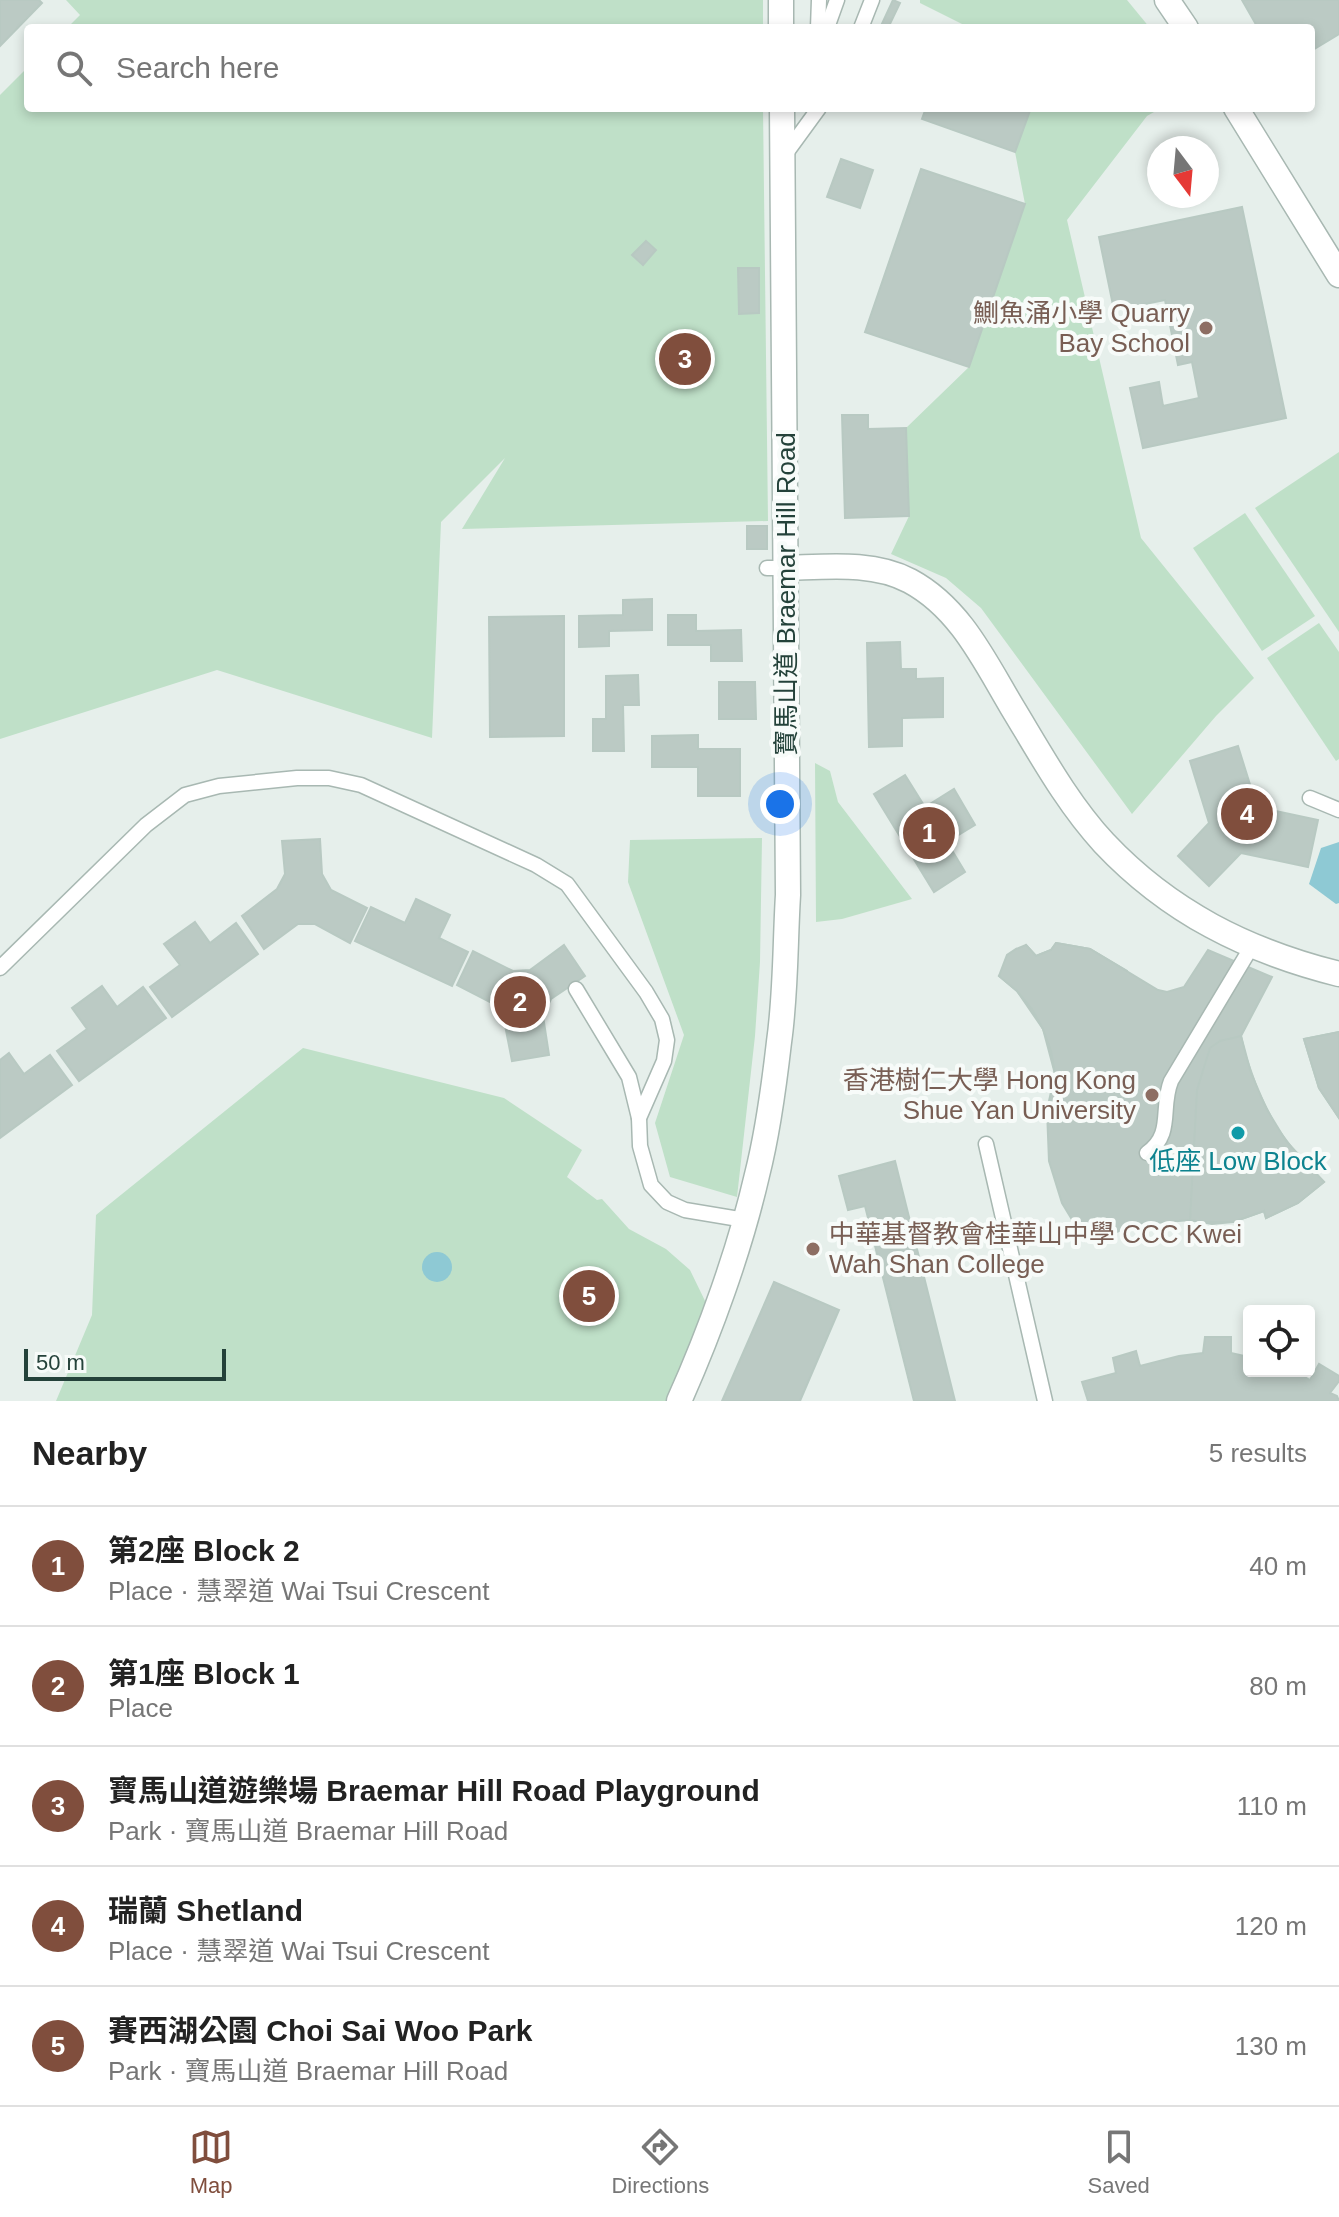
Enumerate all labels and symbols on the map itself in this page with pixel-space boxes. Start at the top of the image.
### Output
north arrow [1147,136,1219,208]
place label: 鰂魚涌小學 Quarry Bay School [973,298,1190,358]
marker: 鰂魚涌小學 Quarry Bay School [1197,319,1215,337]
pin: 3 [659,329,711,389]
street label: 寶馬山道 Braemar Hill Road [771,432,801,756]
your location [760,784,800,824]
pin: 4 [1221,784,1273,844]
pin: 1 [903,803,955,863]
pin: 2 [494,972,546,1032]
place label: 香港樹仁大學 Hong Kong Shue Yan University [843,1065,1136,1125]
marker: 香港樹仁大學 Hong Kong Shue Yan University [1143,1086,1161,1104]
marker: 低座 Low Block [1229,1124,1247,1142]
place label: 低座 Low Block [1149,1146,1328,1176]
place label: 中華基督教會桂華山中學 CCC Kwei Wah Shan College [829,1219,1242,1279]
marker: 中華基督教會桂華山中學 CCC Kwei Wah Shan College [804,1240,822,1258]
pin: 5 [563,1266,615,1326]
scale bar [24,1345,226,1381]

